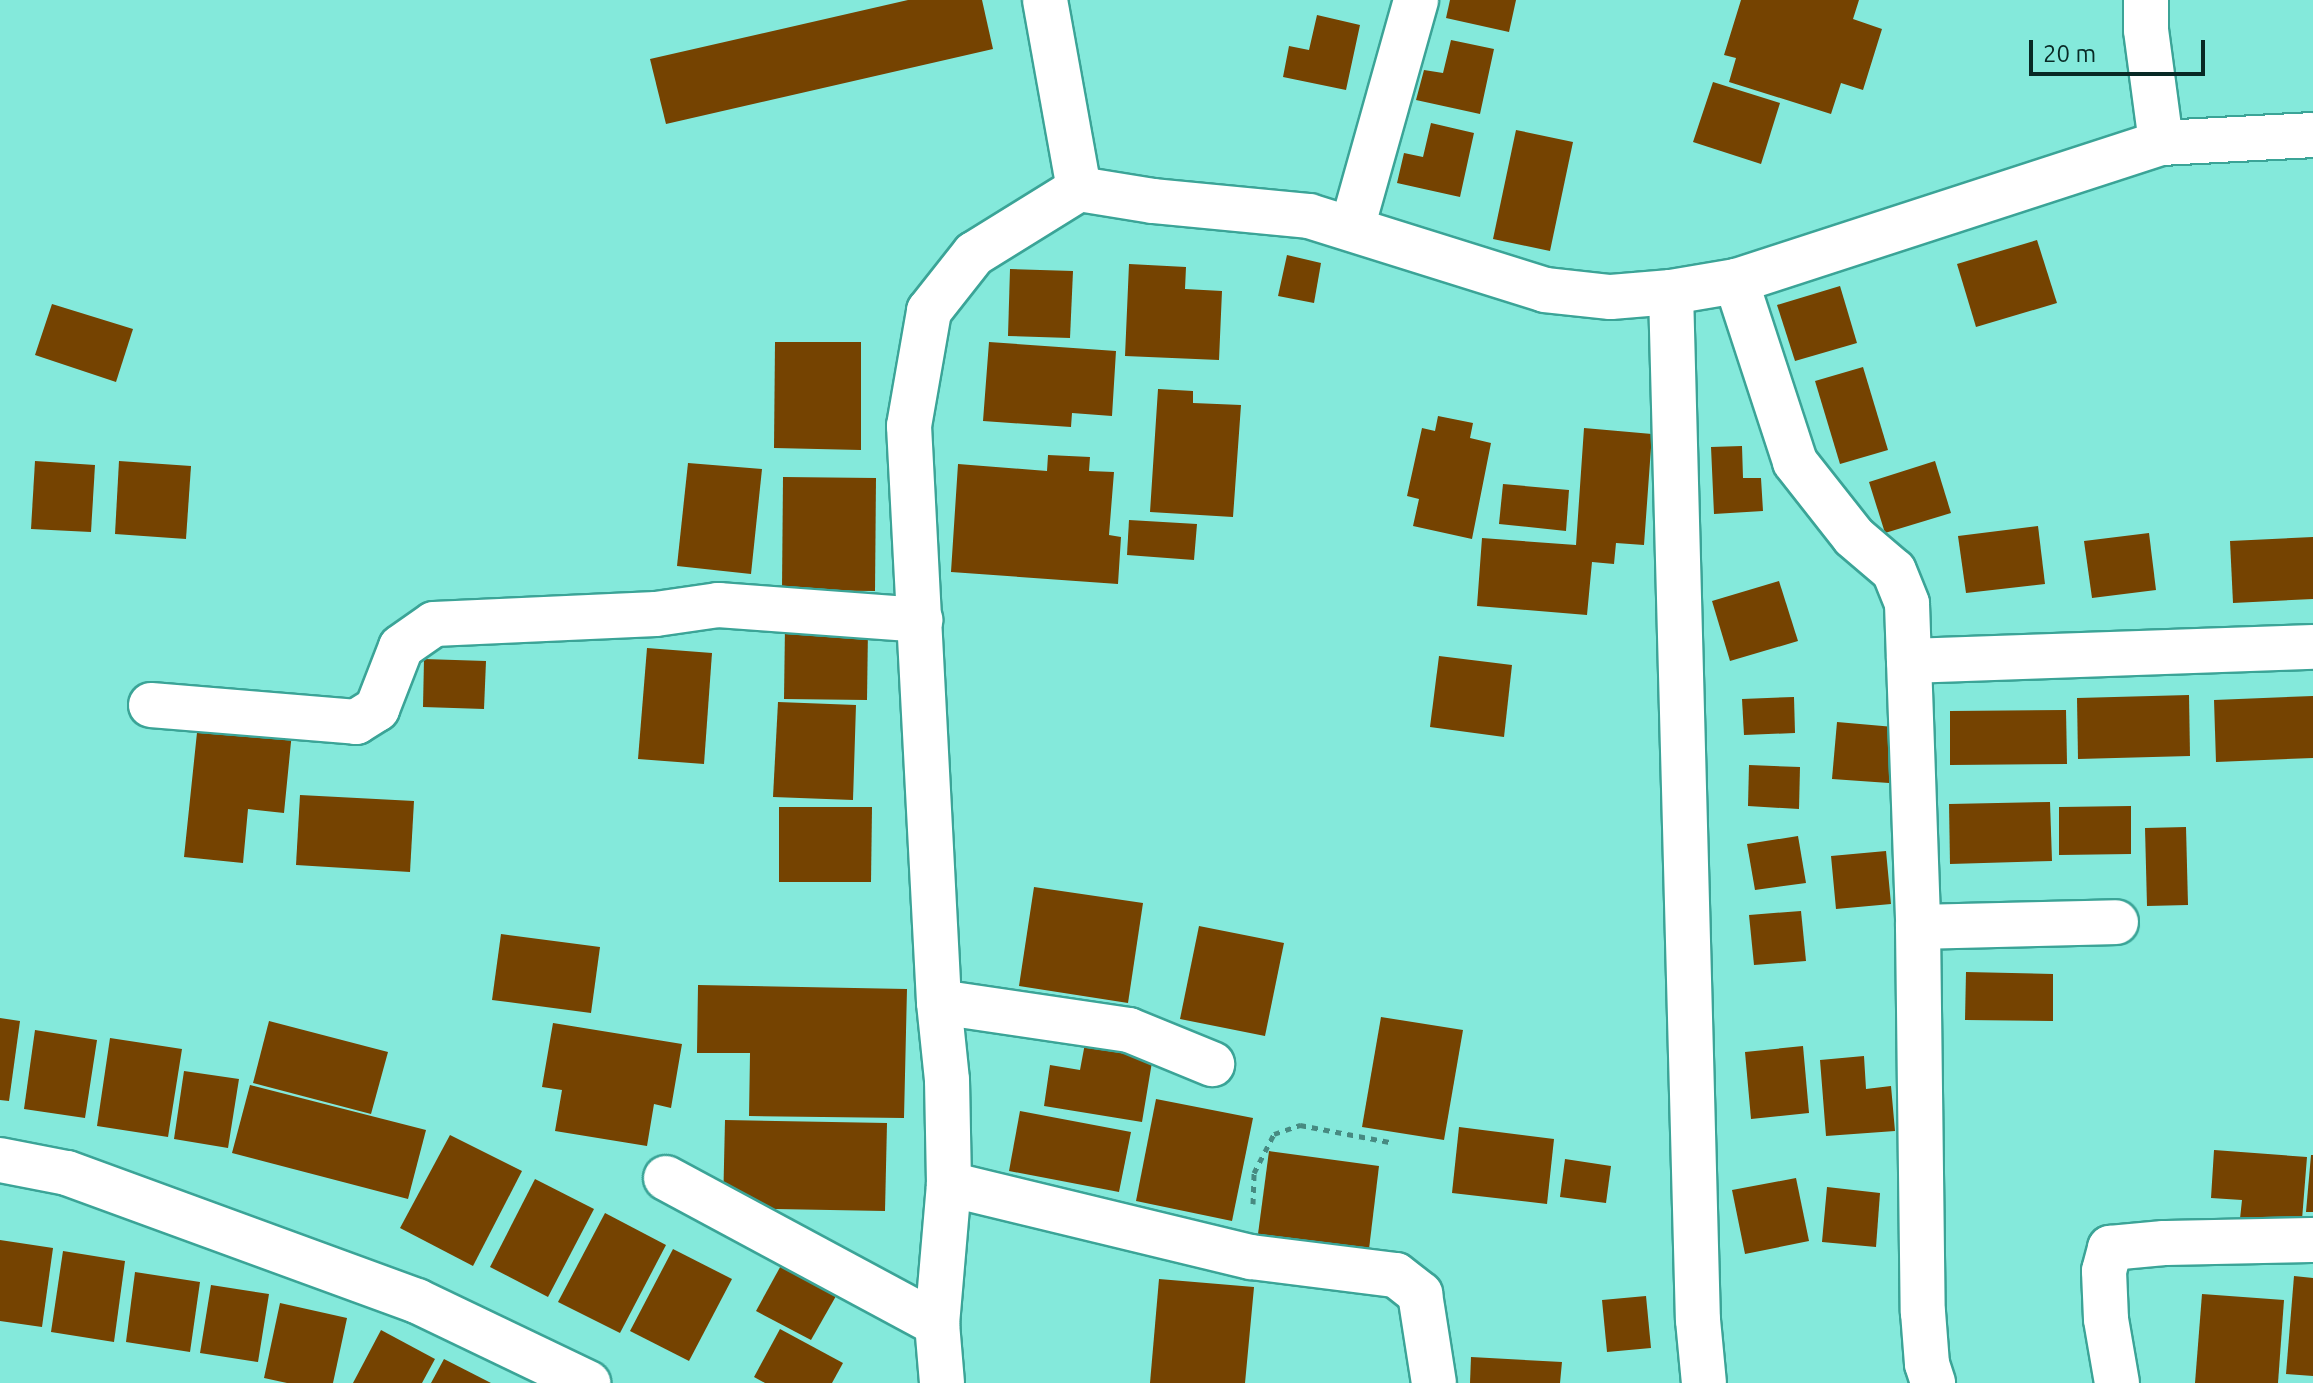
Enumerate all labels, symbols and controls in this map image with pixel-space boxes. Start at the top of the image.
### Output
scale bar [2033,24,2209,74]
text: 20 m [2043,40,2096,67]

